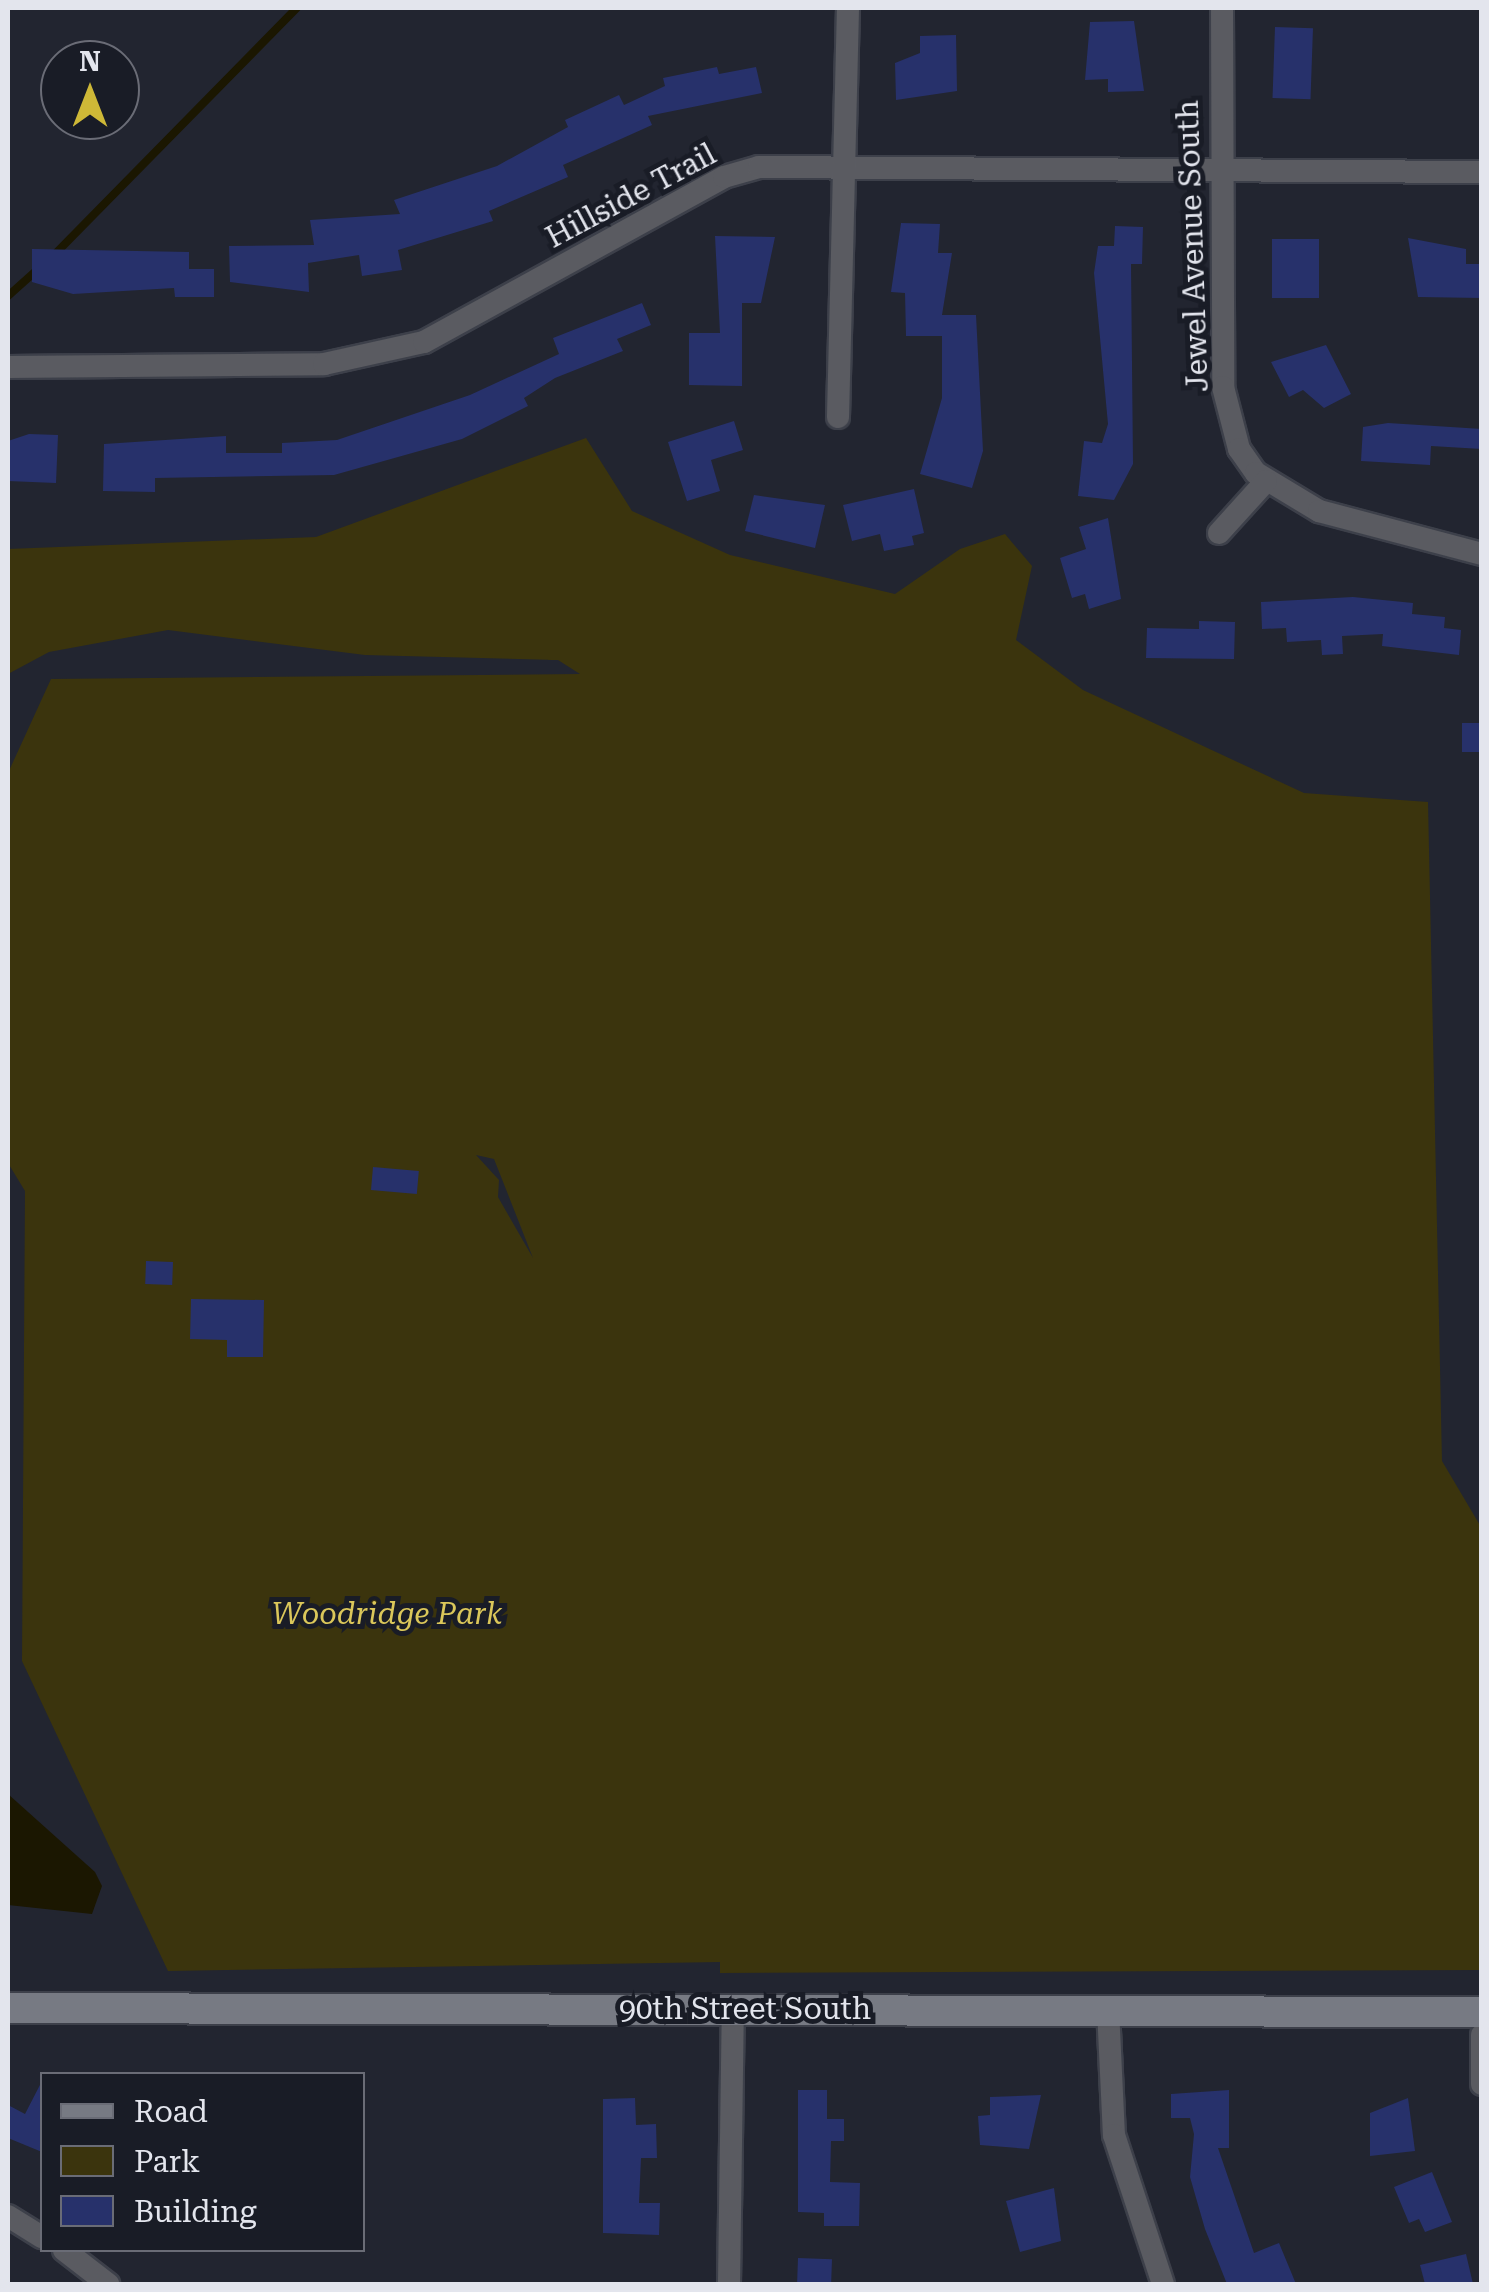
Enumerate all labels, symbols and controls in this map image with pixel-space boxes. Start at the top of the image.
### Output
north arrow [40,40,140,140]
text: N [79,45,101,78]
street label: Jewel Avenue South [1170,100,1216,392]
street label: Hillside Trail [540,136,722,256]
park label: Woodridge Park [272,1596,502,1632]
street label: 90th Street South [619,1991,871,2027]
legend [40,2072,365,2252]
text: Road [134,2094,208,2129]
text: Park [134,2144,200,2179]
text: Building [134,2194,257,2229]

